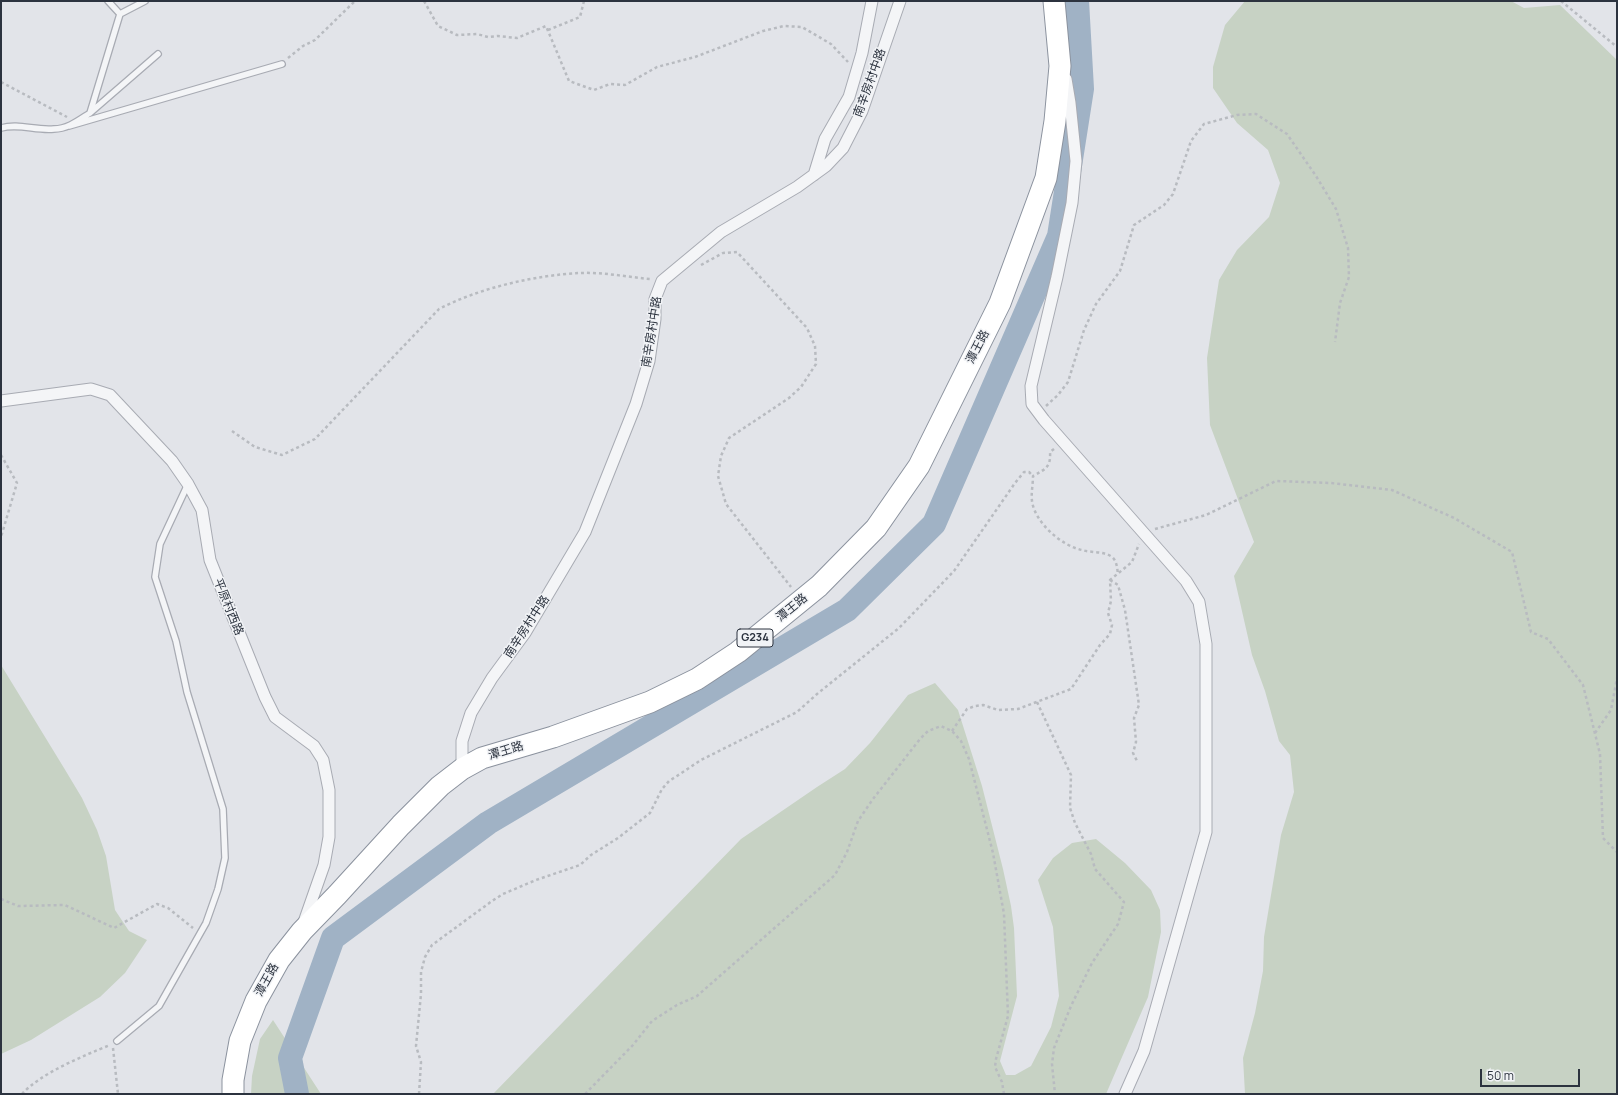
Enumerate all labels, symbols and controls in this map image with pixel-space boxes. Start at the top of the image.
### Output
street label: 南辛房村中路 [851,47,889,119]
street label: 南辛房村中路 [639,295,665,369]
street label: 潭王路 [963,328,993,366]
street label: 平原村西路 [210,576,246,638]
street label: 潭王路 [773,591,811,625]
street label: 南辛房村中路 [501,593,553,661]
road number: G234 [737,629,773,647]
street label: 潭王路 [487,739,525,763]
street label: 潭王路 [252,961,282,999]
scale bar [1482,1061,1582,1087]
text: 50 m [1487,1067,1514,1084]

